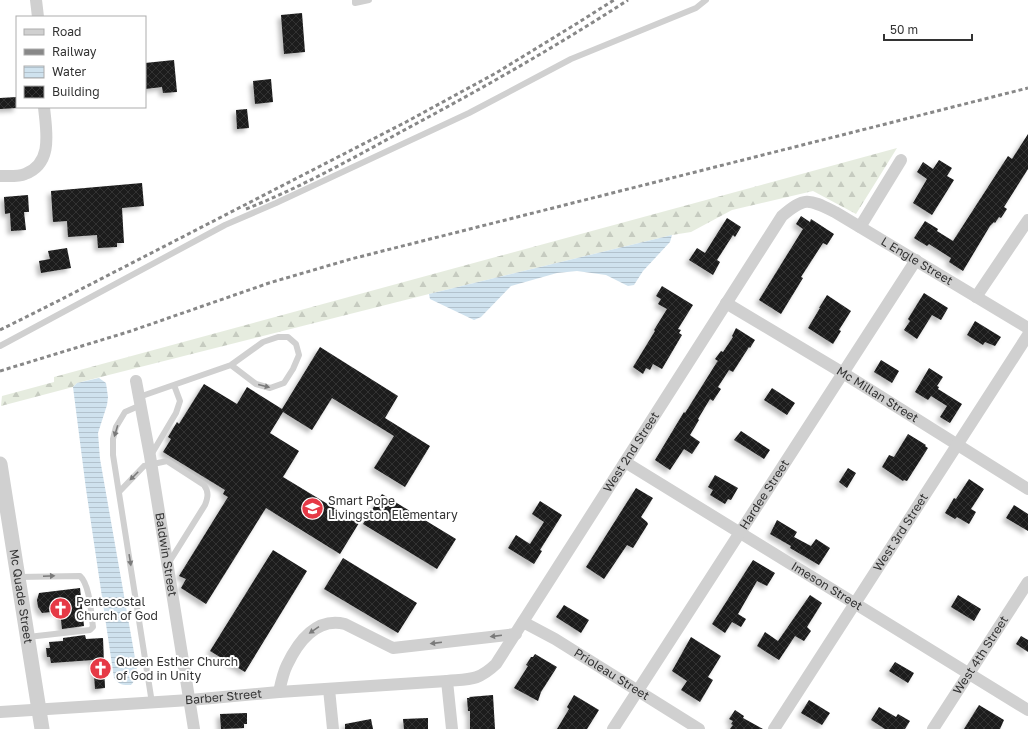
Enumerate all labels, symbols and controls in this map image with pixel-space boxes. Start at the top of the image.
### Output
legend [16,16,146,108]
scale bar [884,16,972,42]
text: 50 m [890,22,918,37]
text: Road [52,24,81,39]
text: Railway [52,44,97,59]
text: Water [52,64,86,79]
text: Building [52,84,100,99]
street label: L Engle Street [878,233,956,288]
street label: Mc Millan Street [834,363,922,426]
one-way arrow [258,383,270,389]
street label: West 2nd Street [600,409,662,495]
one-way arrow [113,426,119,438]
street label: Hardee Street [736,456,792,532]
one-way arrow [129,471,139,481]
street label: West 3rd Street [870,490,931,574]
place label: Smart Pope Livingston Elementary [328,493,458,522]
school or university icon: Smart Pope Livingston Elementary [299,495,325,521]
street label: Baldwin Street [152,511,181,598]
street label: Mc Quade Street [7,548,36,645]
one-way arrow [127,553,133,566]
street label: Imeson Street [789,558,866,613]
one-way arrow [43,573,56,579]
place label: Pentecostal Church of God [76,594,158,623]
church icon: Pentecostal Church of God [48,596,74,622]
street label: West 4th Street [950,613,1011,697]
one-way arrow [308,626,320,633]
one-way arrow [489,633,502,639]
one-way arrow [430,640,442,646]
street label: Prioleau Street [571,645,653,703]
place label: Queen Esther Church of God in Unity [116,654,238,683]
church icon: Queen Esther Church of God in Unity [87,656,113,682]
street label: Barber Street [185,686,263,707]

